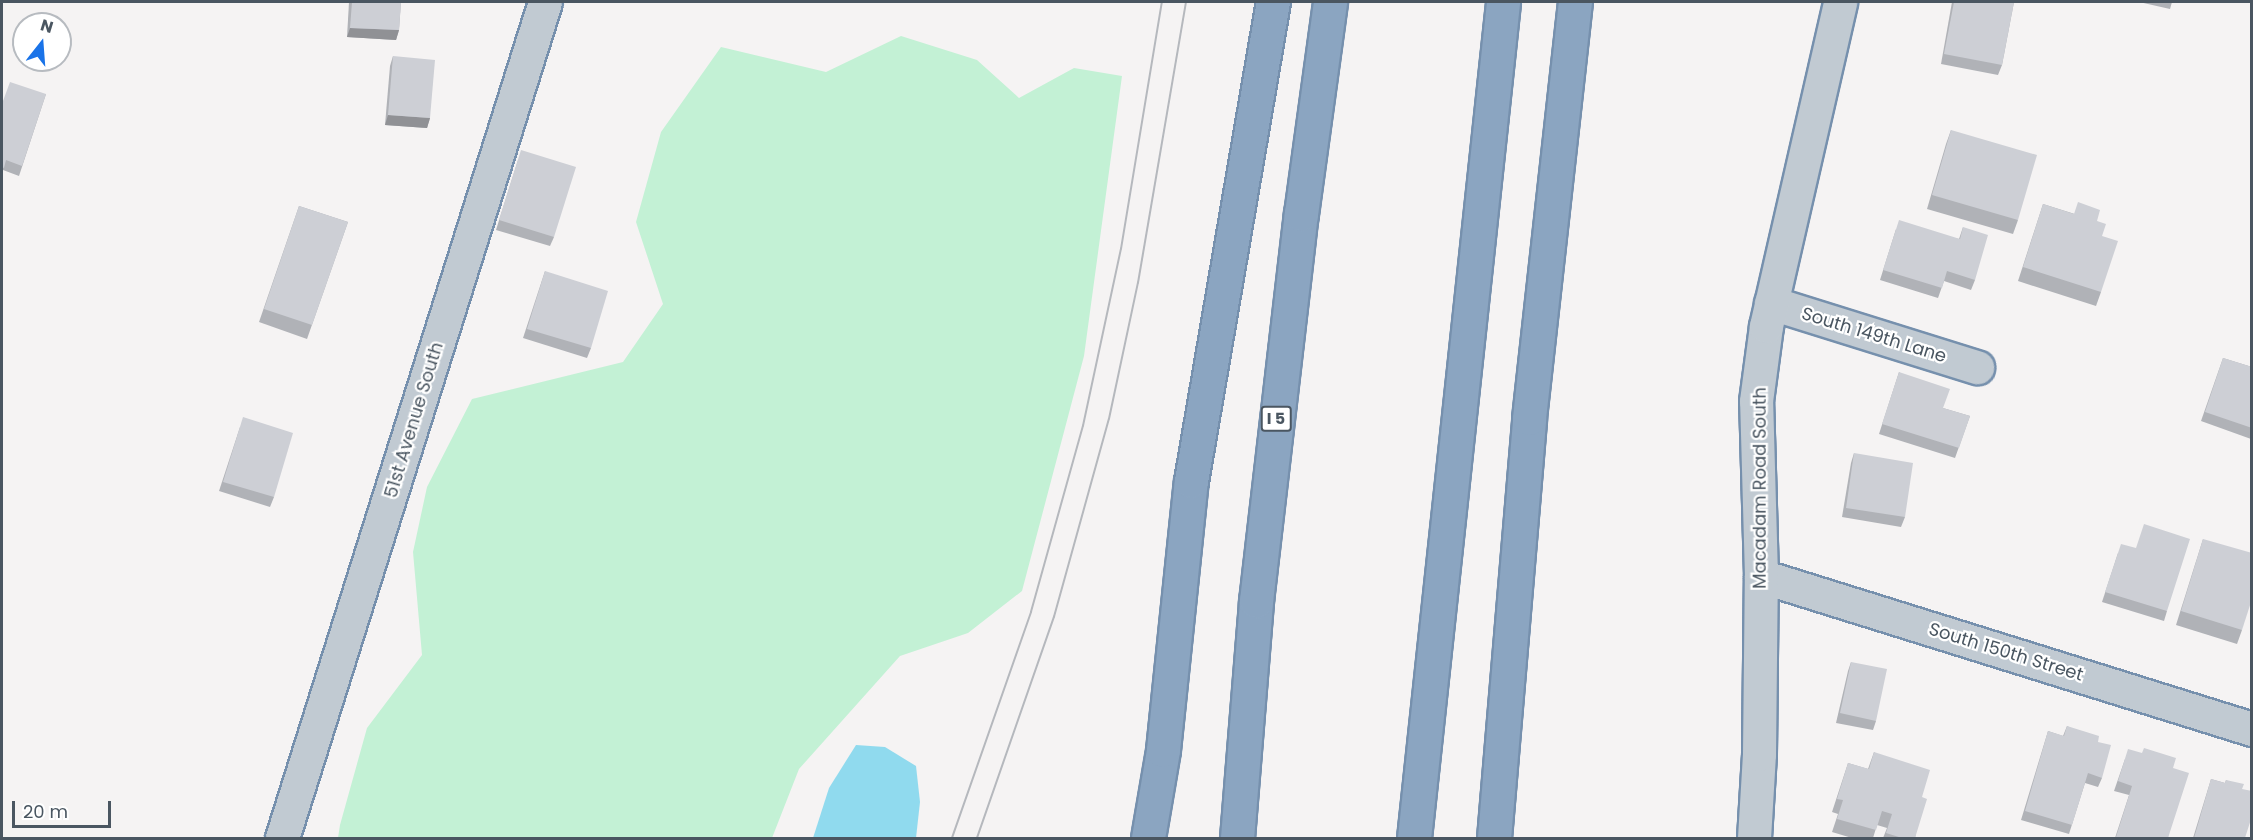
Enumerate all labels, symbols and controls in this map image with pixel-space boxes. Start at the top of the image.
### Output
north arrow [12,12,72,72]
text: N [38,13,56,39]
street label: South 149th Lane [1799,303,1949,367]
street label: 51st Avenue South [380,339,448,501]
street label: Macadam Road South [1749,387,1771,589]
road number: I 5 [1260,406,1292,432]
street label: South 150th Street [1926,618,2086,686]
scale bar [15,789,114,827]
text: 20 m [23,799,68,824]

